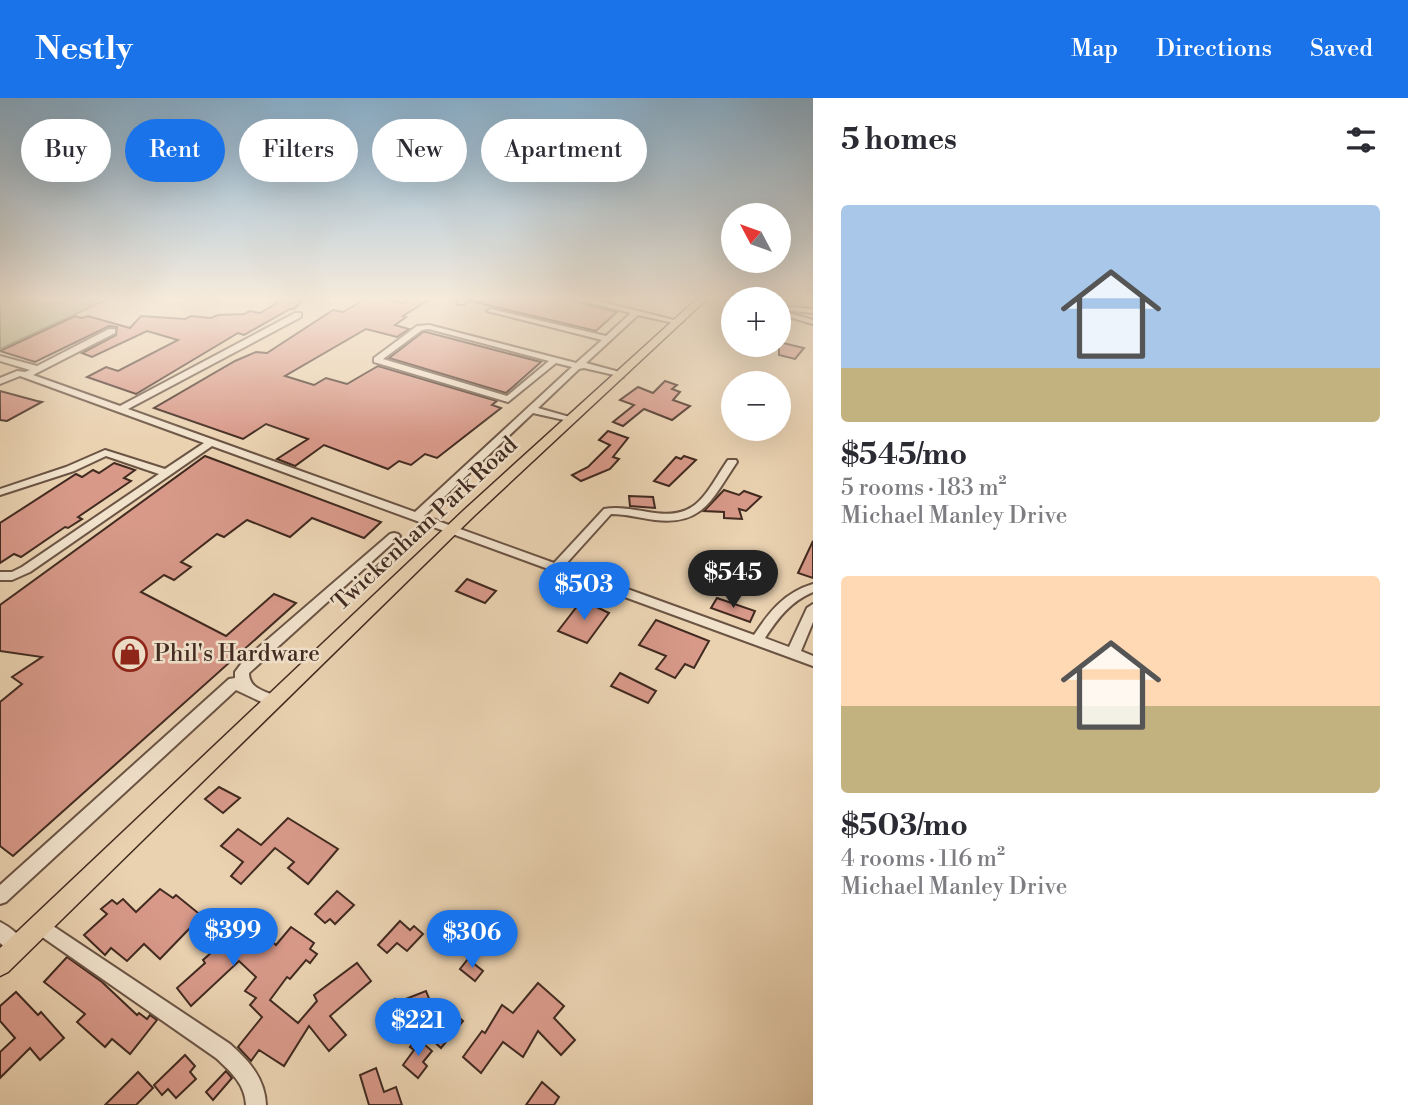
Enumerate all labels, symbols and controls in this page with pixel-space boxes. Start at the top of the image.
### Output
text: Nestly [35,29,133,70]
text: Map [1071,34,1118,64]
text: Directions [1156,34,1272,64]
text: Saved [1310,34,1373,64]
chip: Buy [21,119,111,182]
chip: Rent [125,119,225,182]
chip: Filters [239,119,358,182]
chip: New [372,119,467,182]
chip: Apartment [481,119,647,182]
text: 5 homes [841,121,957,159]
icon: filters [1342,121,1380,159]
north arrow [721,203,791,273]
map controls [721,203,791,441]
icon: home [1048,251,1174,377]
button: + [721,287,791,357]
button: − [721,371,791,441]
street label: Twickenham Park Road [327,431,523,617]
text: $545/mo [841,436,967,474]
text: 5 rooms · 183 m² [841,474,1007,502]
text: Michael Manley Drive [841,502,1067,530]
pin: $545 [692,550,774,610]
text: $545 [704,559,762,587]
pin: $503 [543,562,625,622]
text: $503 [555,571,613,599]
icon: home [1048,622,1174,748]
shop icon: Phil's Hardware [111,635,149,673]
place label: Phil's Hardware [154,640,320,668]
text: $503/mo [841,807,968,845]
text: 4 rooms · 116 m² [841,845,1005,873]
text: Michael Manley Drive [841,873,1067,901]
pin: $399 [192,908,274,968]
pin: $306 [431,910,513,970]
text: $399 [205,917,261,945]
text: $306 [443,919,501,947]
pin: $221 [377,998,459,1058]
text: $221 [391,1007,445,1035]

